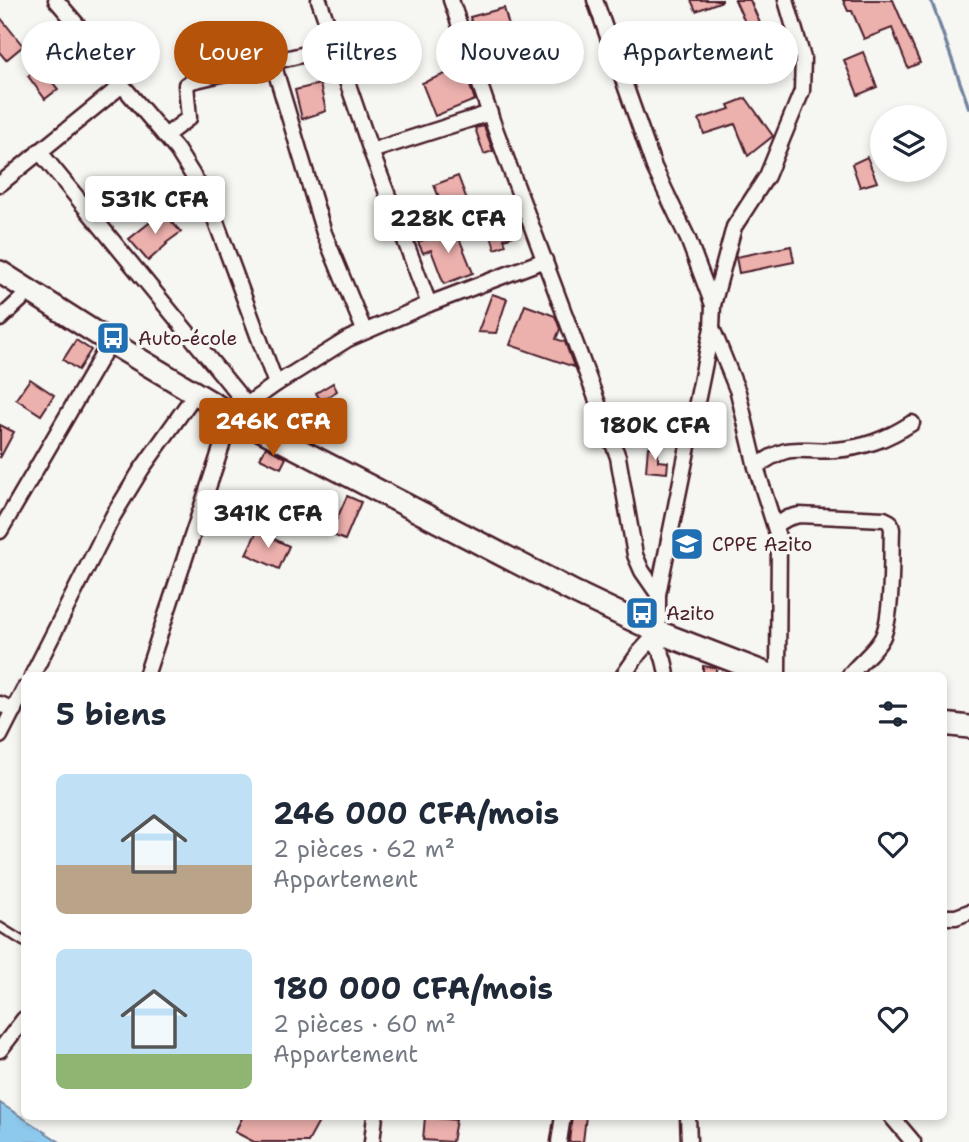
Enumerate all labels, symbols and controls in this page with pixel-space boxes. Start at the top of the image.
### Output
chip: Acheter [21,21,160,84]
chip: Louer [174,21,288,84]
chip: Filtres [302,21,422,84]
chip: Nouveau [436,21,584,84]
chip: Appartement [598,21,798,84]
map controls [870,105,947,182]
button: layers [870,105,947,182]
pin: 531K CFA [83,176,227,236]
text: 531K CFA [101,184,209,214]
pin: 228K CFA [376,196,520,255]
text: 228K CFA [390,203,506,233]
bus stop icon: Auto-école [94,319,132,357]
place label: Auto-école [138,326,237,351]
pin: 246K CFA [201,398,345,458]
pin: 180K CFA [583,402,727,462]
text: 246K CFA [215,406,331,436]
text: 180K CFA [600,410,710,440]
pin: 341K CFA [196,490,340,550]
text: 341K CFA [213,498,323,528]
school or university icon: CPPE Azito [668,525,706,563]
place label: CPPE Azito [712,532,812,557]
bus stop icon: Azito [623,594,661,632]
place label: Azito [666,601,714,626]
text: 5 biens [56,694,167,735]
icon: filters [874,695,912,733]
text: 246 000 CFA/mois [273,793,559,834]
icon: home [112,802,196,886]
icon: heart [874,825,912,863]
text: 2 pièces · 62 m² [273,834,455,864]
text: Appartement [273,864,418,894]
text: 180 000 CFA/mois [273,968,553,1009]
icon: home [112,977,196,1061]
icon: heart [874,1000,912,1038]
text: 2 pièces · 60 m² [273,1009,456,1039]
text: Appartement [273,1039,418,1069]

